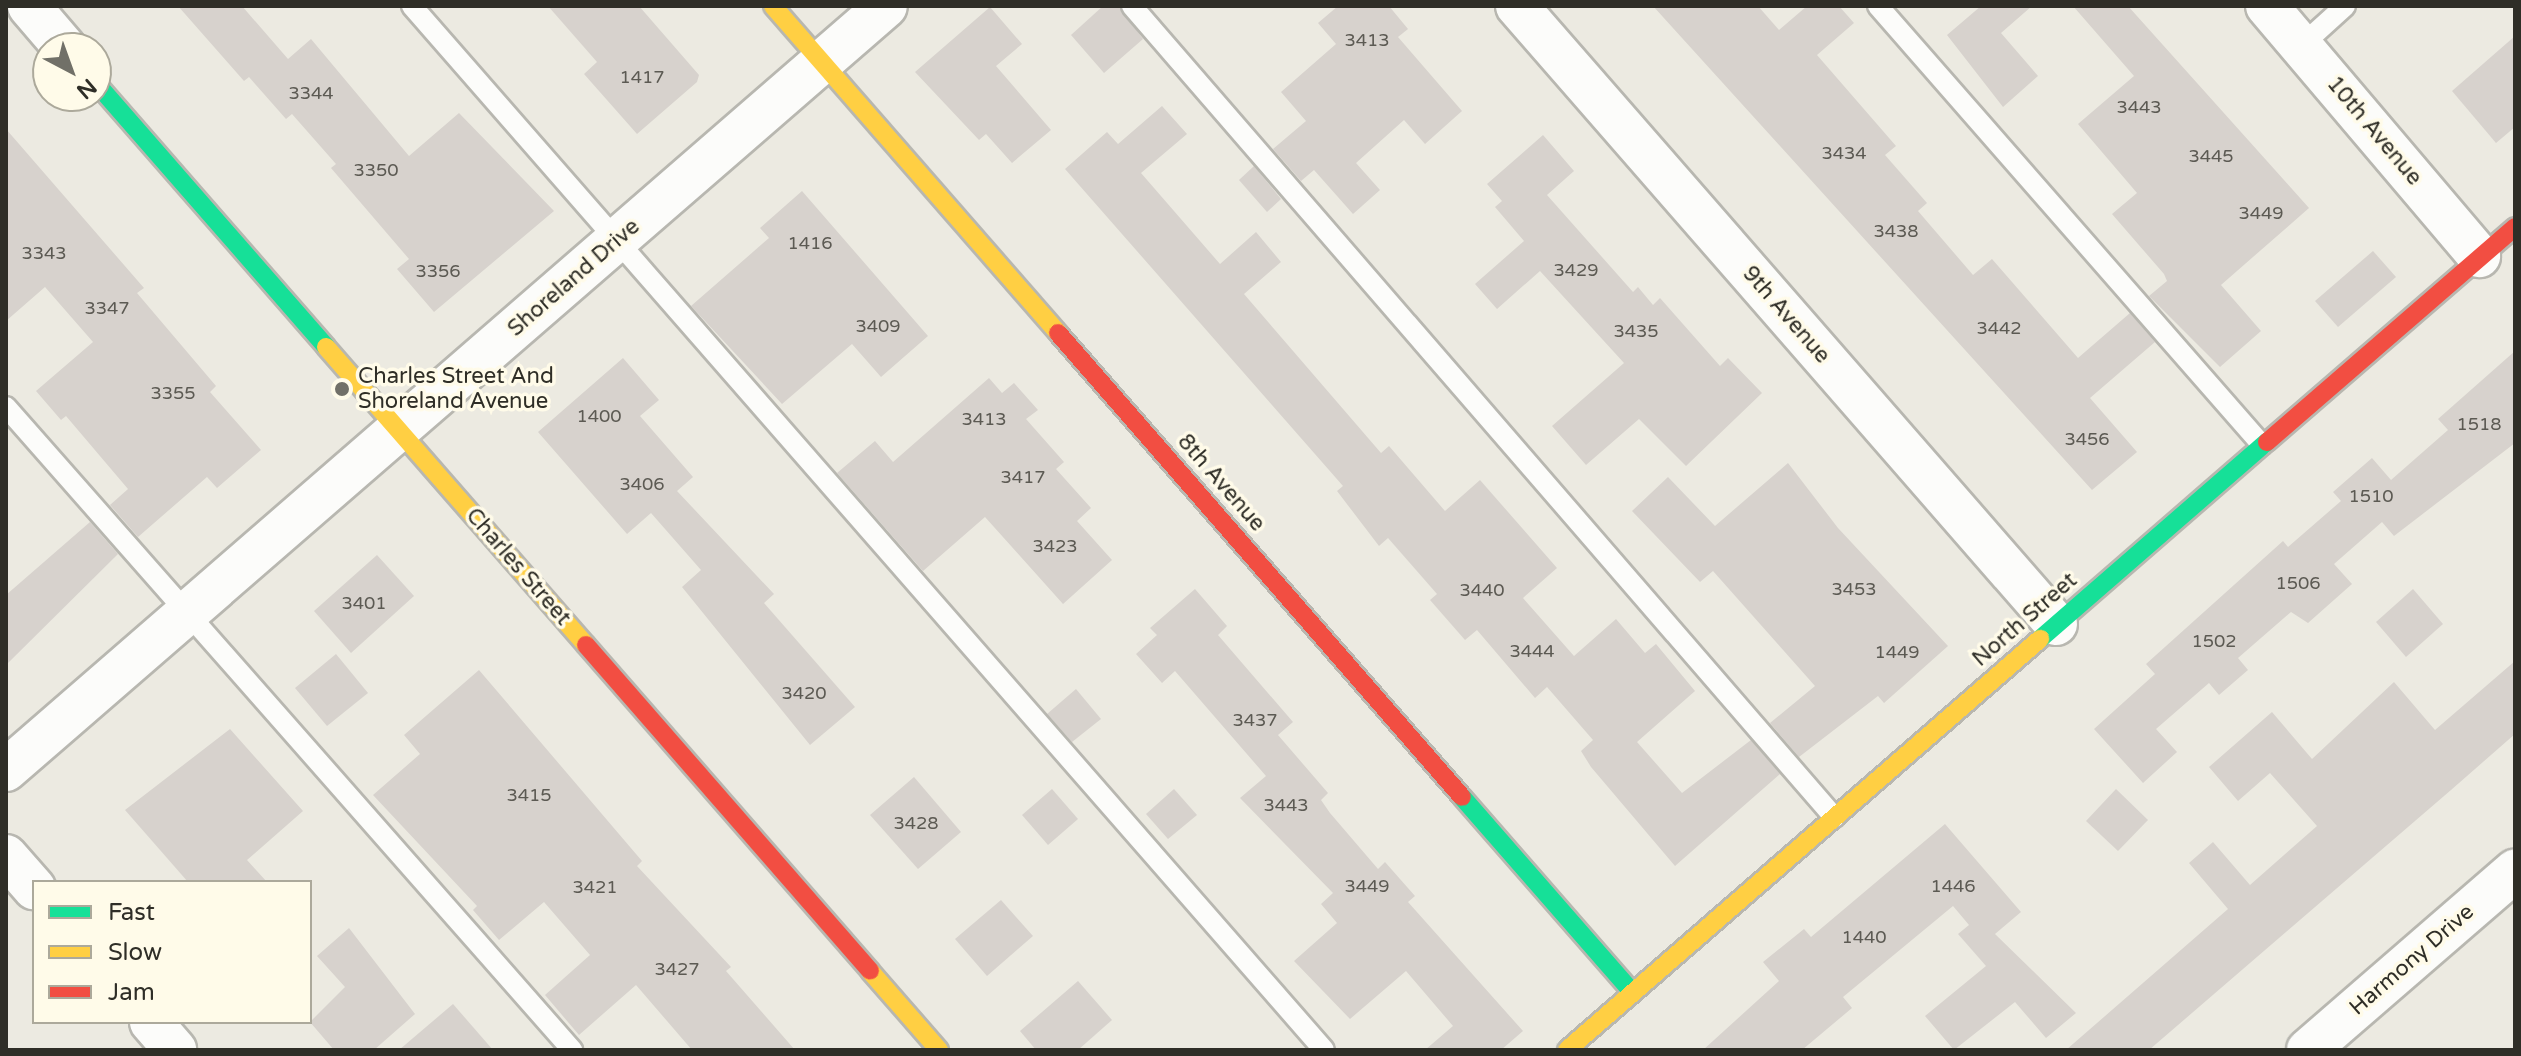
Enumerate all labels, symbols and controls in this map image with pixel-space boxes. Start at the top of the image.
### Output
house number: 3413 [1344,29,1390,51]
north arrow [32,32,112,112]
house number: 1417 [619,66,665,88]
street label: 10th Avenue [2321,71,2427,191]
text: N [71,73,102,104]
house number: 3344 [288,82,334,104]
house number: 3443 [2116,96,2162,118]
house number: 3434 [1821,142,1867,164]
house number: 3445 [2188,145,2234,167]
house number: 3350 [353,159,399,181]
house number: 3449 [2238,202,2284,224]
street label: Shoreland Drive [503,214,645,342]
house number: 3438 [1873,220,1919,242]
house number: 1416 [787,232,833,254]
house number: 3343 [21,242,67,264]
house number: 3429 [1553,259,1599,281]
house number: 3356 [415,260,461,282]
street label: 9th Avenue [1737,261,1835,369]
house number: 3347 [84,297,130,319]
house number: 3409 [855,315,901,337]
house number: 3442 [1976,317,2022,339]
house number: 3435 [1613,320,1659,342]
place label: Charles Street And Shoreland Avenue [358,363,554,414]
marker: Charles Street And Shoreland Avenue [333,380,351,398]
house number: 3355 [150,382,196,404]
house number: 1400 [576,405,622,427]
house number: 3413 [961,408,1007,430]
house number: 1518 [2456,413,2502,435]
house number: 3456 [2064,428,2110,450]
street label: 8th Avenue [1172,429,1270,537]
house number: 3417 [1000,466,1046,488]
house number: 3406 [619,473,665,495]
house number: 1510 [2348,485,2394,507]
street label: Charles Street [460,503,576,631]
house number: 3423 [1032,535,1078,557]
street label: North Street [1967,568,2083,672]
house number: 1506 [2275,572,2321,594]
house number: 3453 [1831,578,1877,600]
house number: 3440 [1459,579,1505,601]
house number: 3401 [341,592,387,614]
house number: 1502 [2191,630,2237,652]
house number: 3444 [1509,640,1555,662]
house number: 1449 [1874,641,1920,663]
house number: 3420 [781,682,827,704]
house number: 3437 [1232,709,1278,731]
house number: 3415 [506,784,552,806]
house number: 3443 [1263,794,1309,816]
house number: 3428 [893,812,939,834]
house number: 3449 [1344,875,1390,897]
house number: 1446 [1930,875,1976,897]
house number: 3421 [572,876,618,898]
legend [32,880,312,1024]
text: Fast [108,898,155,927]
street label: Harmony Drive [2345,899,2479,1021]
house number: 1440 [1841,926,1887,948]
text: Slow [108,938,162,967]
house number: 3427 [654,958,700,980]
text: Jam [108,978,155,1007]

